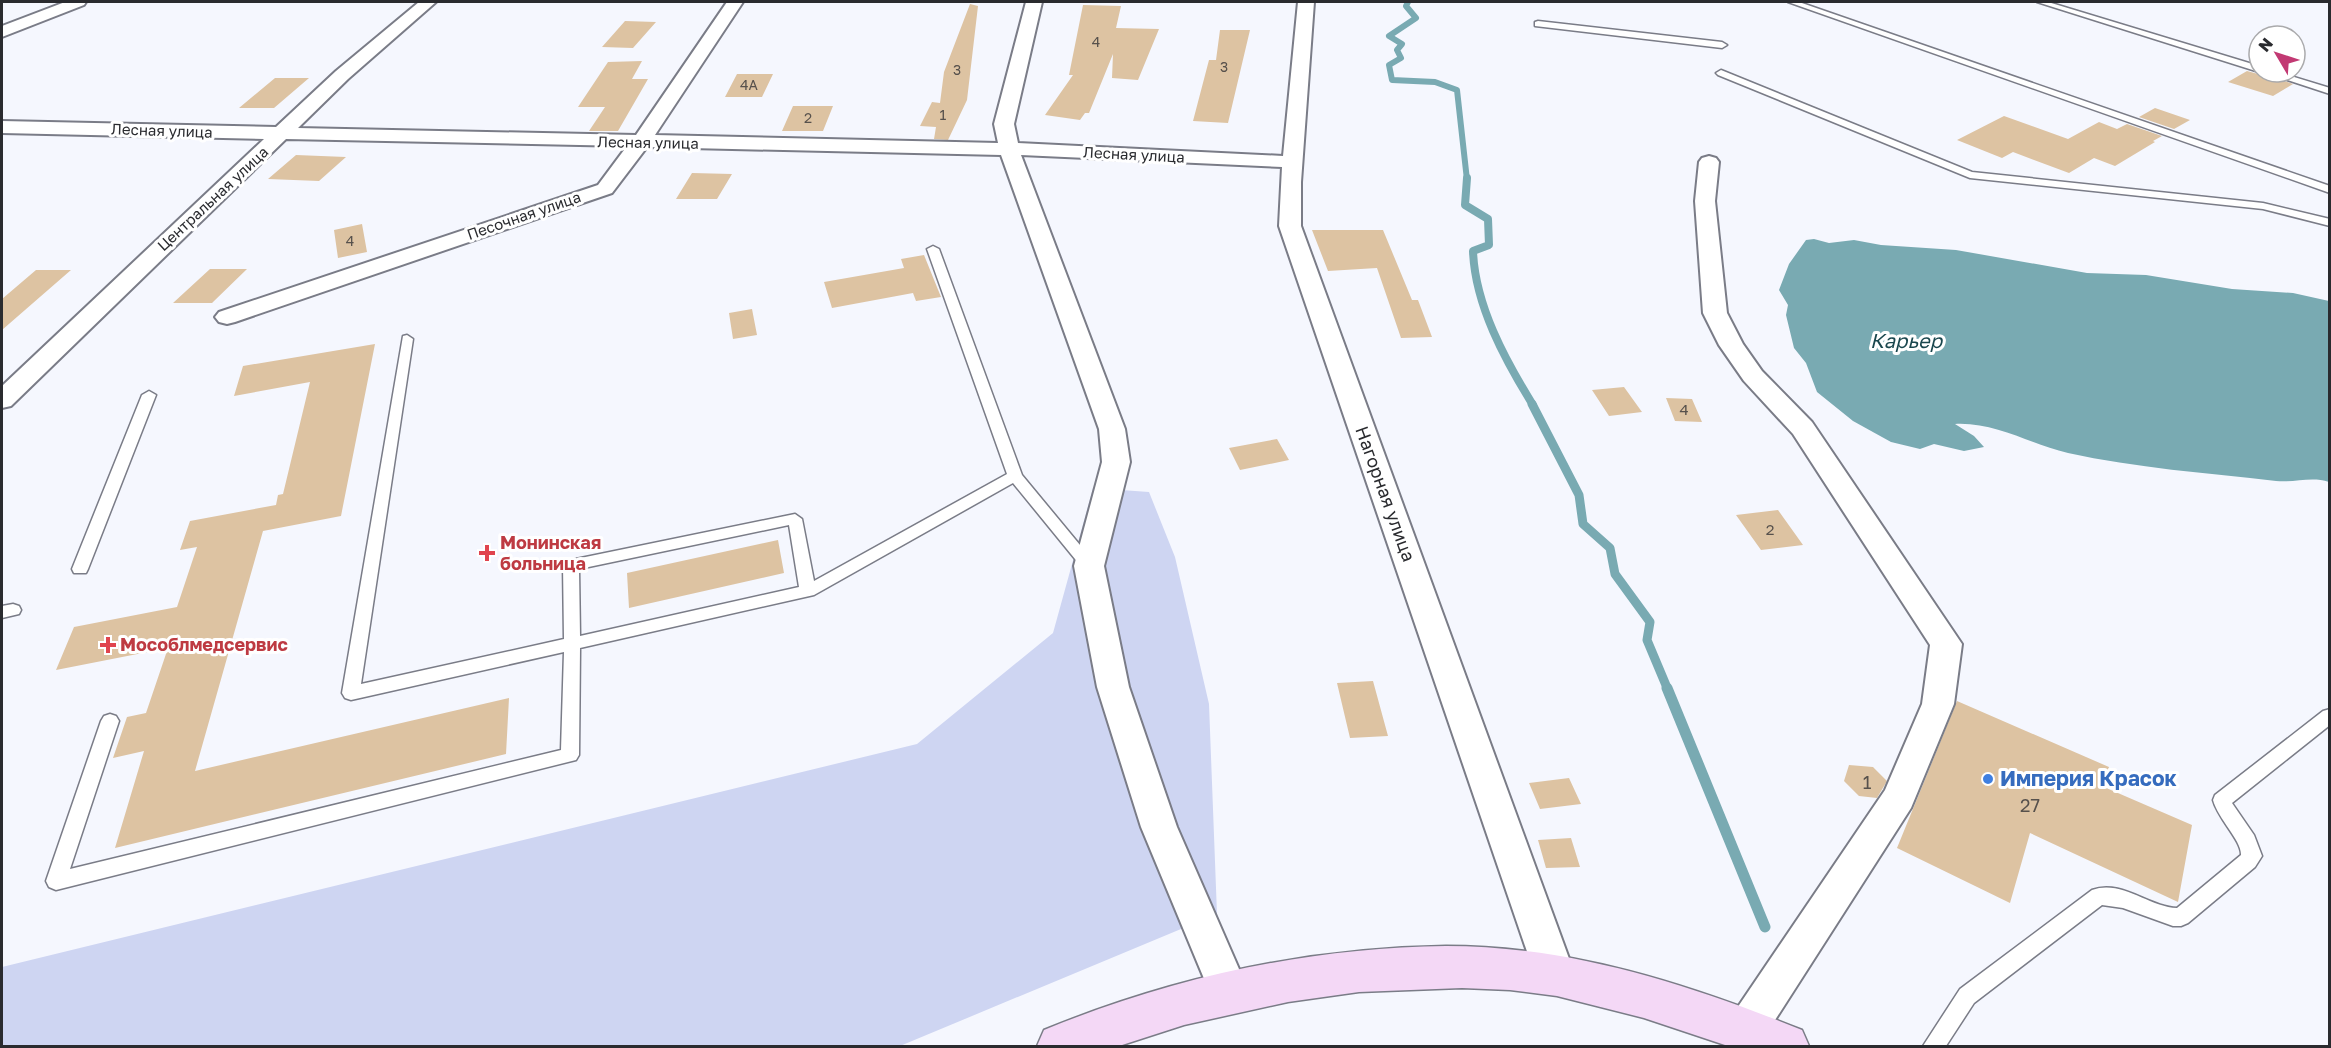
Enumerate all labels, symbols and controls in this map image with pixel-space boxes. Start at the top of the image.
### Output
north arrow [2247,24,2307,84]
house number: 4 [1092,33,1100,50]
text: N [2254,34,2277,56]
house number: 3 [1220,58,1228,75]
house number: 3 [953,61,961,78]
house number: 4А [740,76,759,93]
house number: 1 [940,106,947,123]
house number: 2 [804,109,812,126]
street label: Лесная улица [111,119,213,141]
street label: Лесная улица [597,132,699,152]
street label: Центральная улица [153,142,271,254]
street label: Лесная улица [1083,142,1185,166]
street label: Песочная улица [464,187,583,243]
house number: 4 [346,232,354,249]
water label: Карьер [1870,328,1944,352]
house number: 4 [1679,400,1689,418]
street label: Нагорная улица [1351,423,1421,564]
house number: 2 [1766,520,1774,538]
place label: Монинская больница [500,531,601,574]
marker: Монинская больница [478,544,496,562]
place label: Мособлмедсервис [120,633,288,655]
marker: Мособлмедсервис [101,638,115,652]
place label: Империя Красок [2000,765,2177,791]
house number: 1 [1863,771,1872,793]
marker: Империя Красок [1981,772,1995,786]
house number: 27 [2020,794,2040,816]

